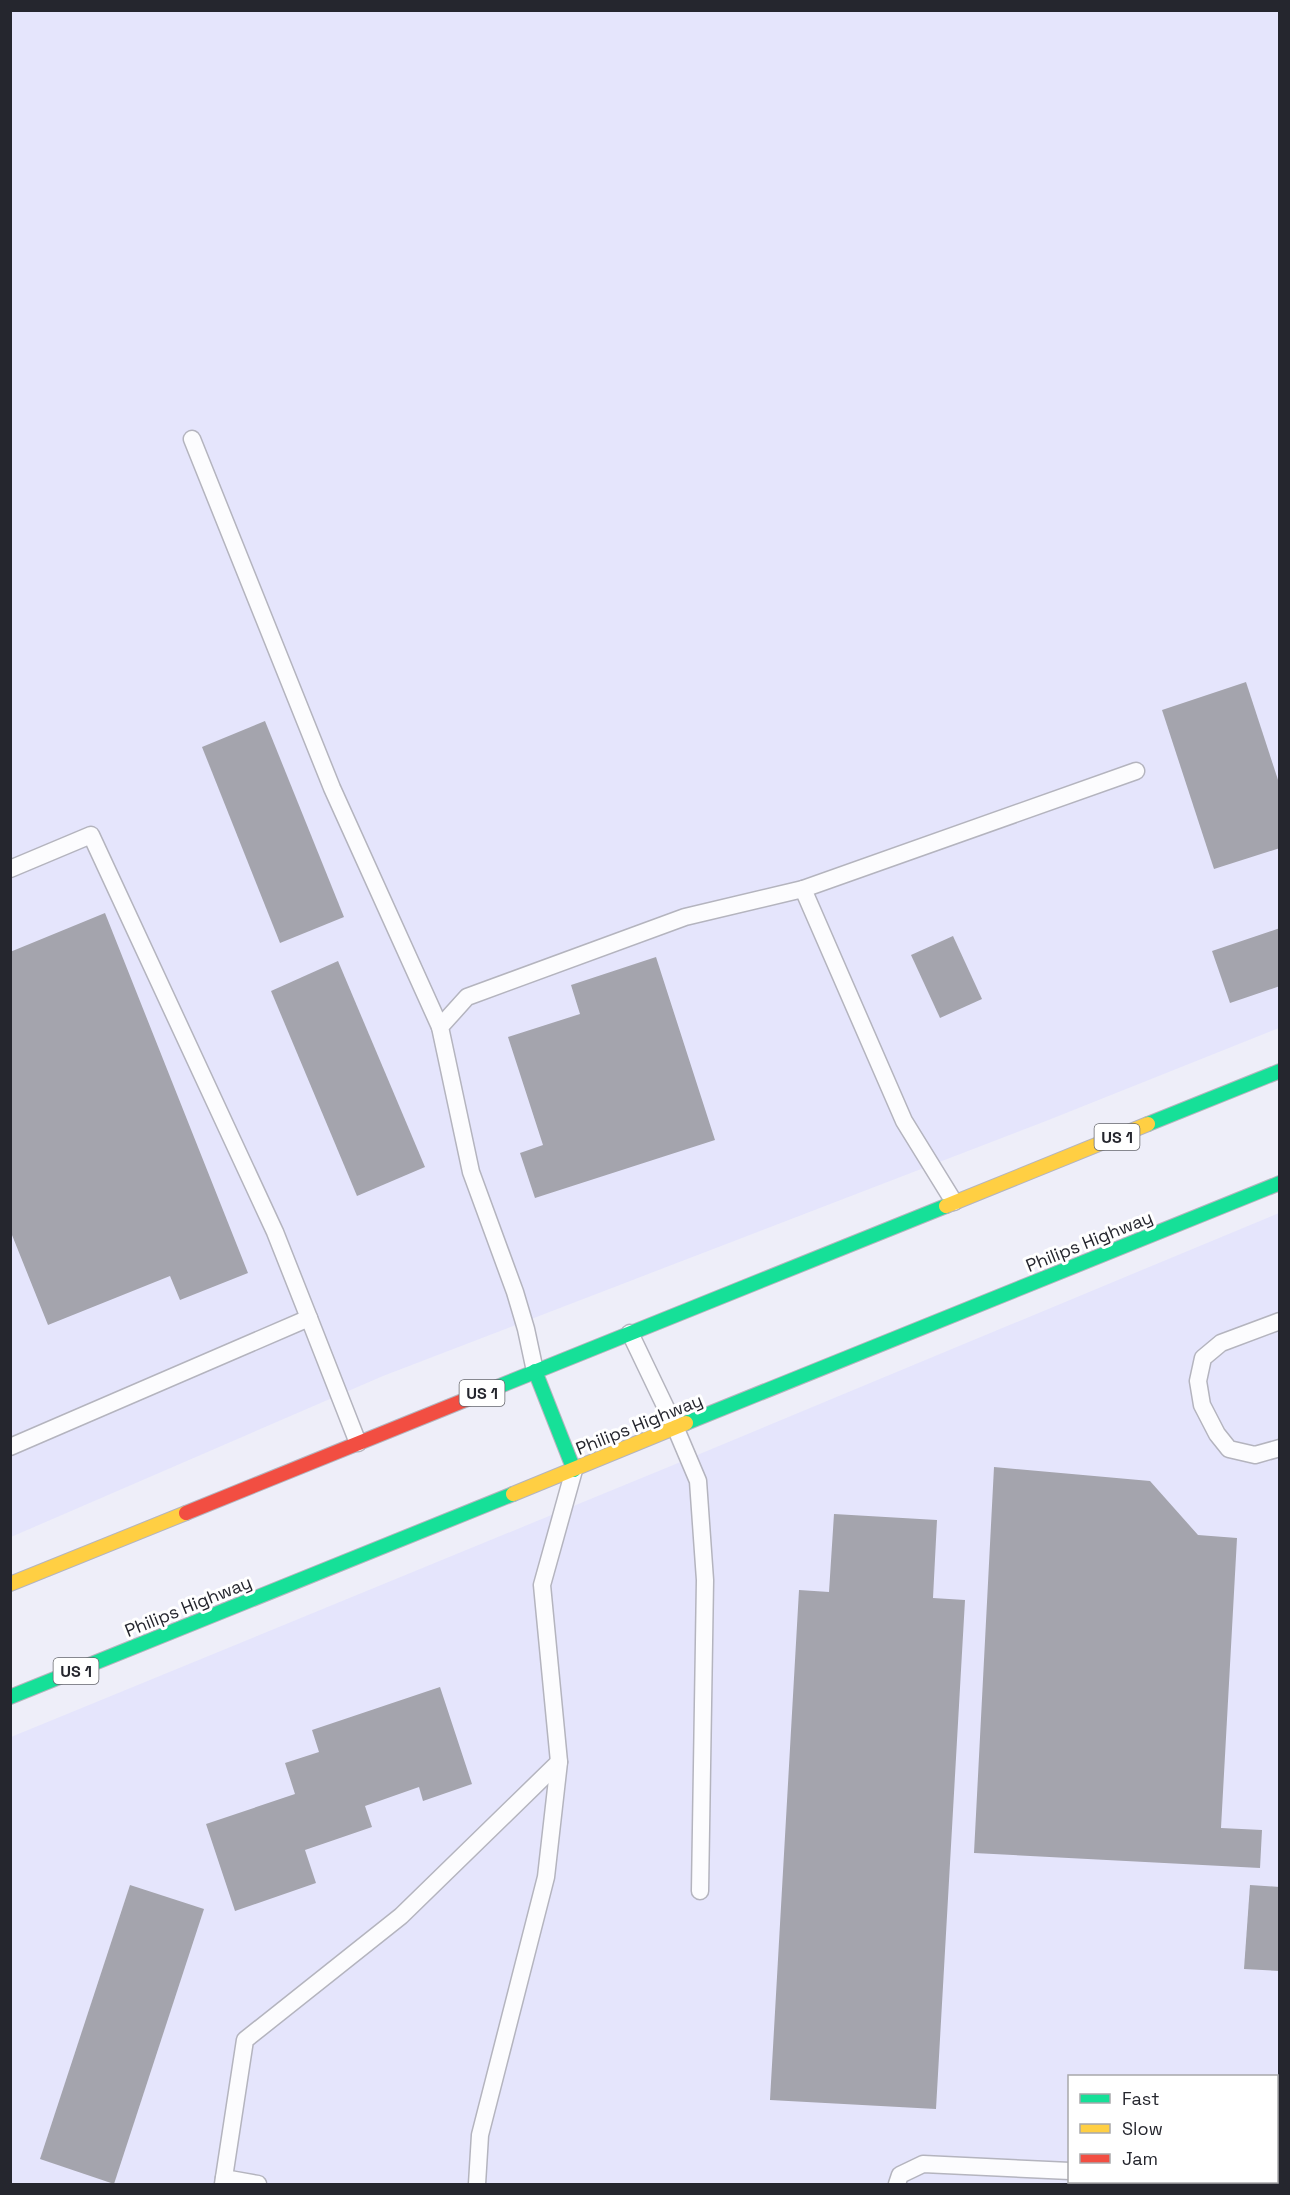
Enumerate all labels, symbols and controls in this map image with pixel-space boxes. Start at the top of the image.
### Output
road number: US 1 [1094,1124,1140,1150]
street label: Philips Highway [1022,1205,1156,1277]
road number: US 1 [460,1380,504,1406]
street label: Philips Highway [572,1388,706,1460]
street label: Philips Highway [121,1570,255,1642]
road number: US 1 [54,1658,98,1684]
legend [1068,2075,1278,2183]
text: Fast [1122,2087,1159,2110]
text: Slow [1122,2117,1163,2140]
text: Jam [1122,2147,1158,2170]

